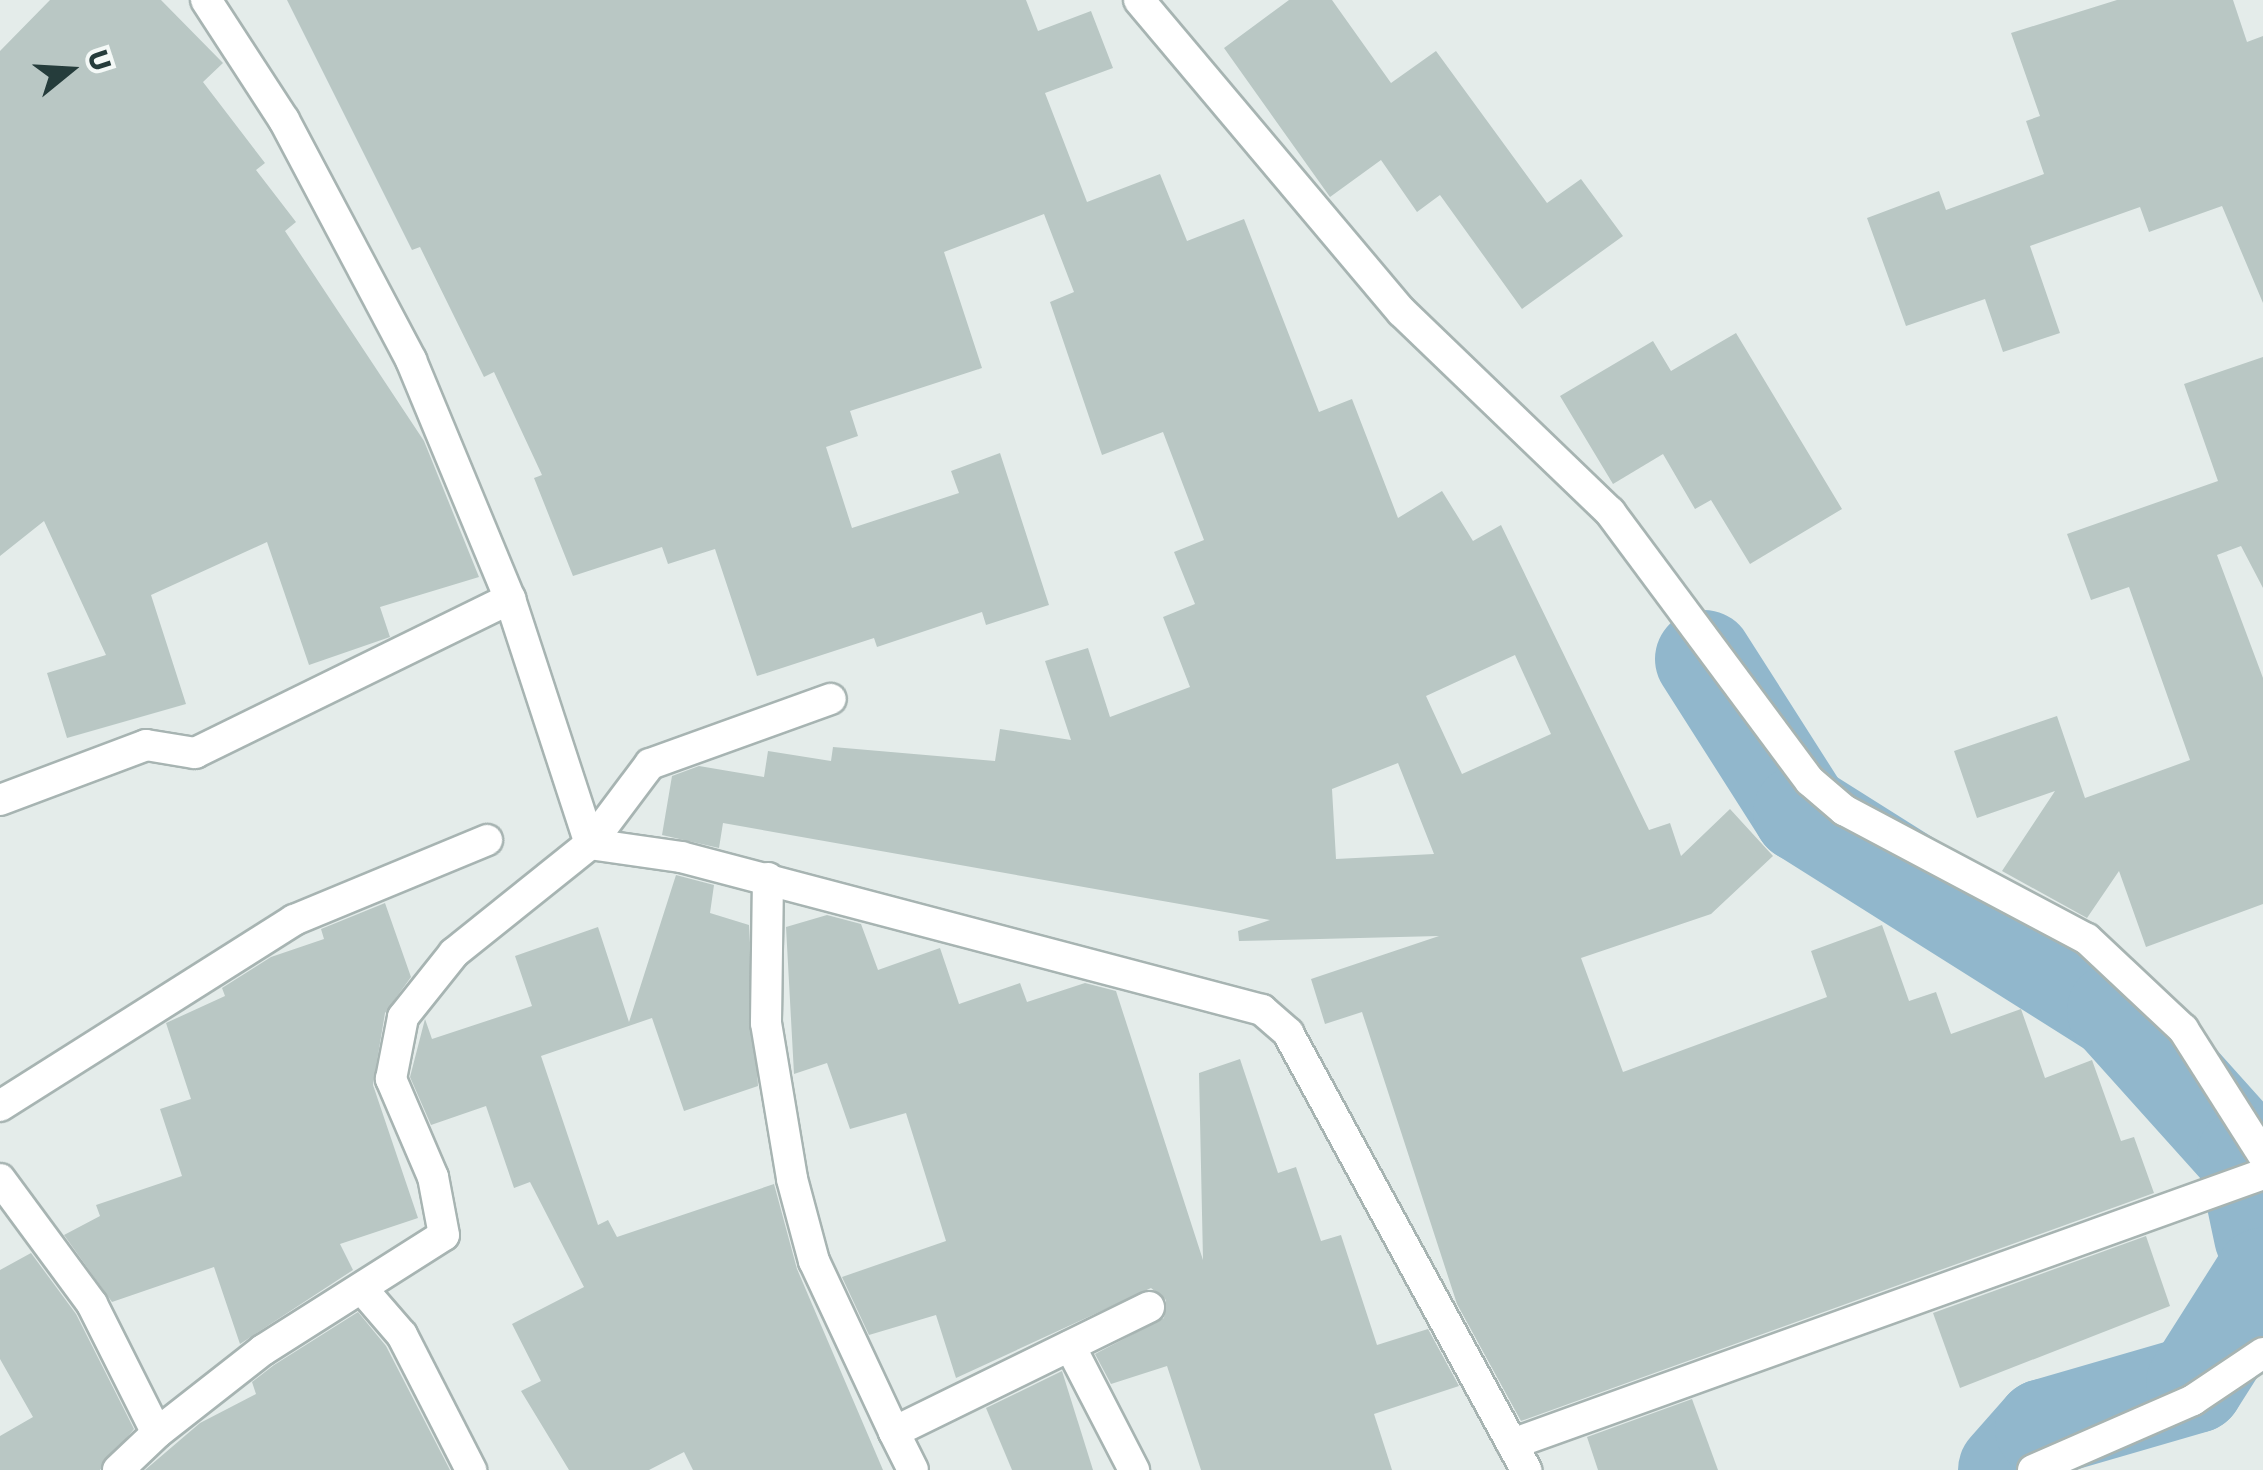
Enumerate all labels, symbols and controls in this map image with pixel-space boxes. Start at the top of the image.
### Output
north arrow [20,20,120,120]
text: U [77,45,121,76]

